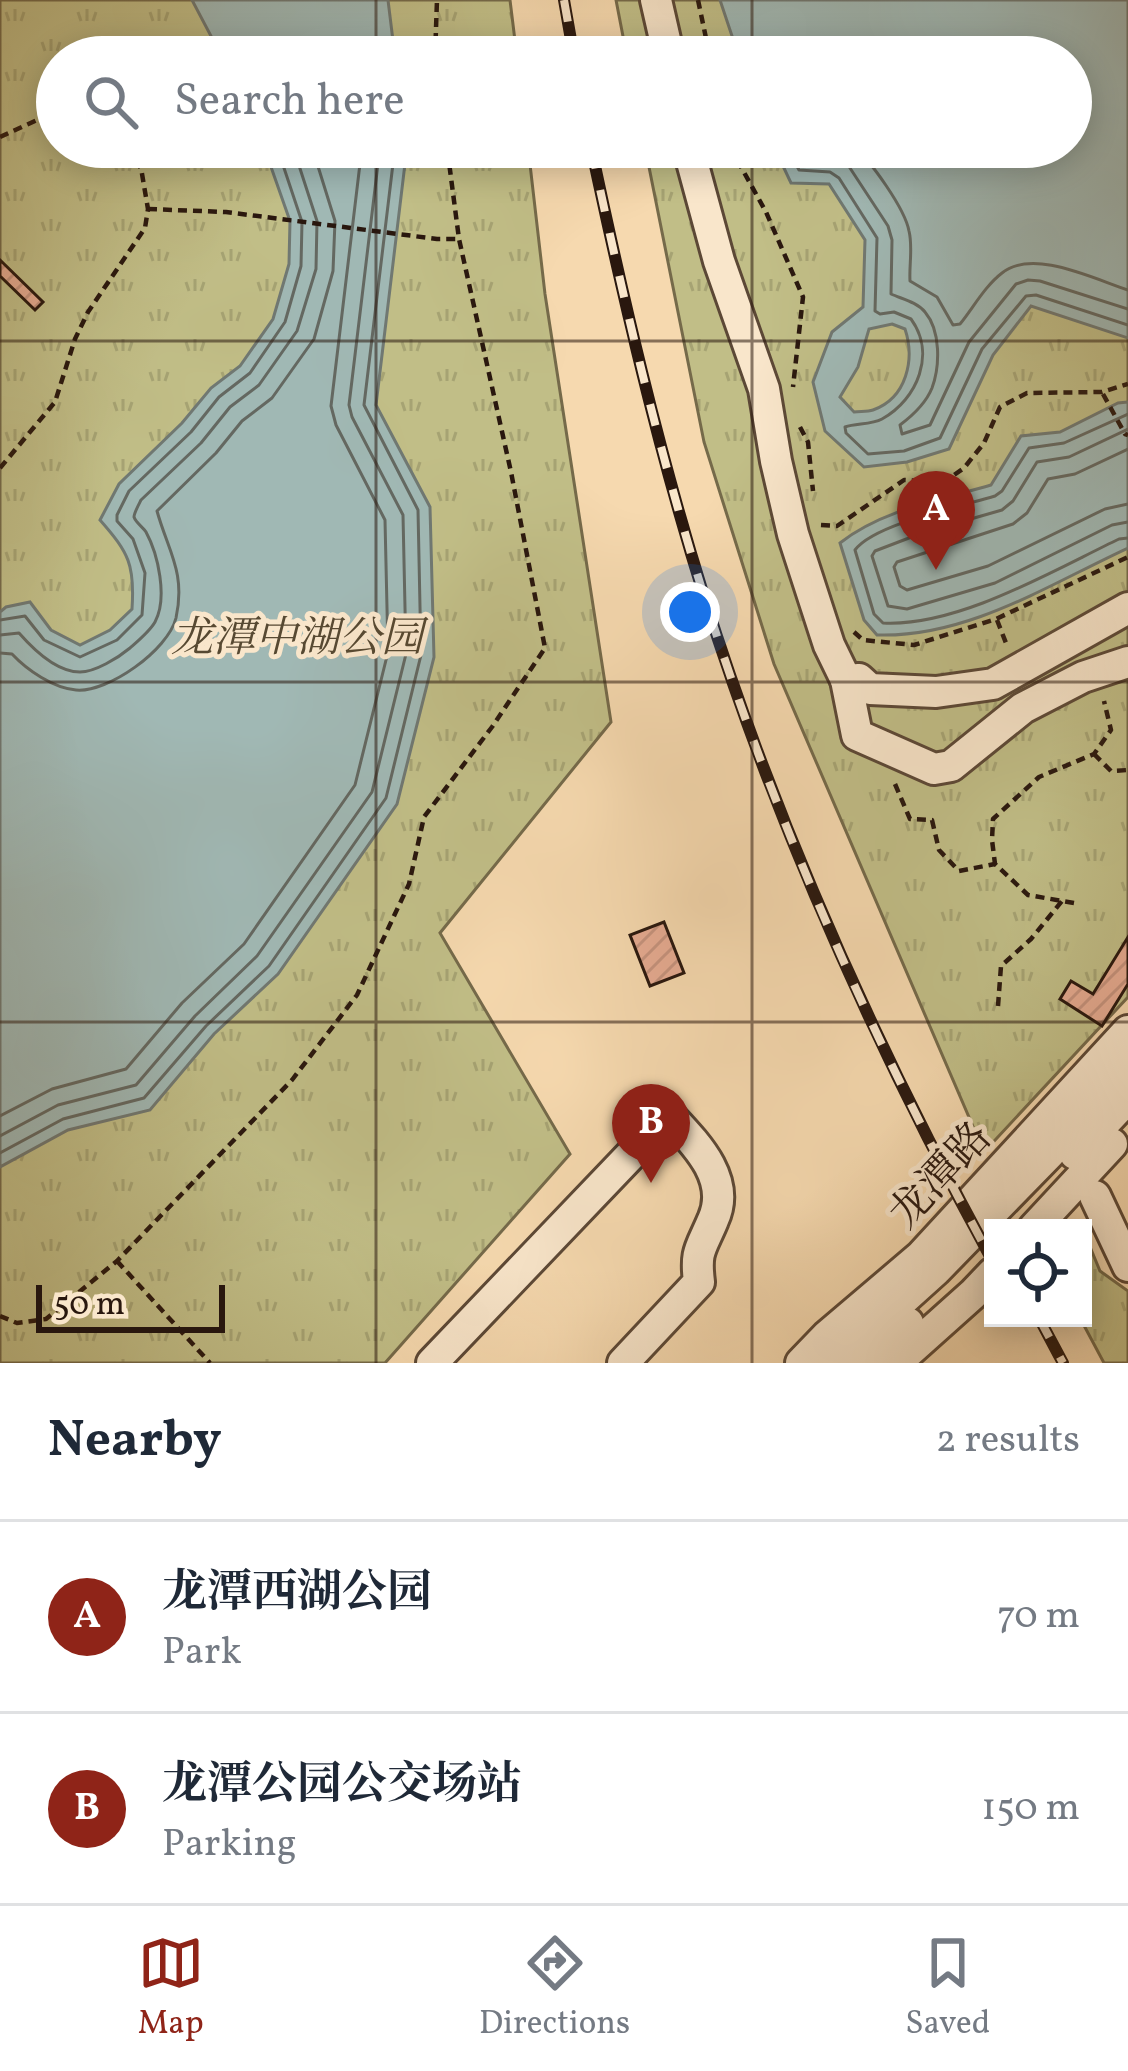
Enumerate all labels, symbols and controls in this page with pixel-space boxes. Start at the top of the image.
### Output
search box [36,36,1092,168]
icon: search [78,69,144,135]
text: Search here [174,71,405,134]
pin: A [897,471,975,570]
your location [660,582,720,642]
park label: 龙潭中湖公园 [171,611,429,670]
pin: B [612,1084,690,1183]
street label: 龙潭路 [878,1111,1007,1243]
map controls [984,1219,1092,1327]
button: locate [984,1219,1092,1327]
scale bar [36,1279,225,1332]
text: 50 m [54,1283,125,1329]
text: Nearby [48,1406,222,1477]
text: 2 results [936,1414,1080,1468]
text: 龙潭西湖公园 [162,1563,432,1626]
text: A [73,1590,101,1644]
text: 70 m [997,1590,1080,1644]
text: Park [162,1626,242,1680]
text: 龙潭公园公交场站 [162,1755,522,1818]
text: B [74,1782,100,1836]
text: 150 m [981,1782,1080,1836]
text: Parking [162,1818,297,1872]
tab: Map [138,1930,204,2048]
tab: Directions [479,1930,630,2048]
tab: Saved [905,1930,990,2048]

